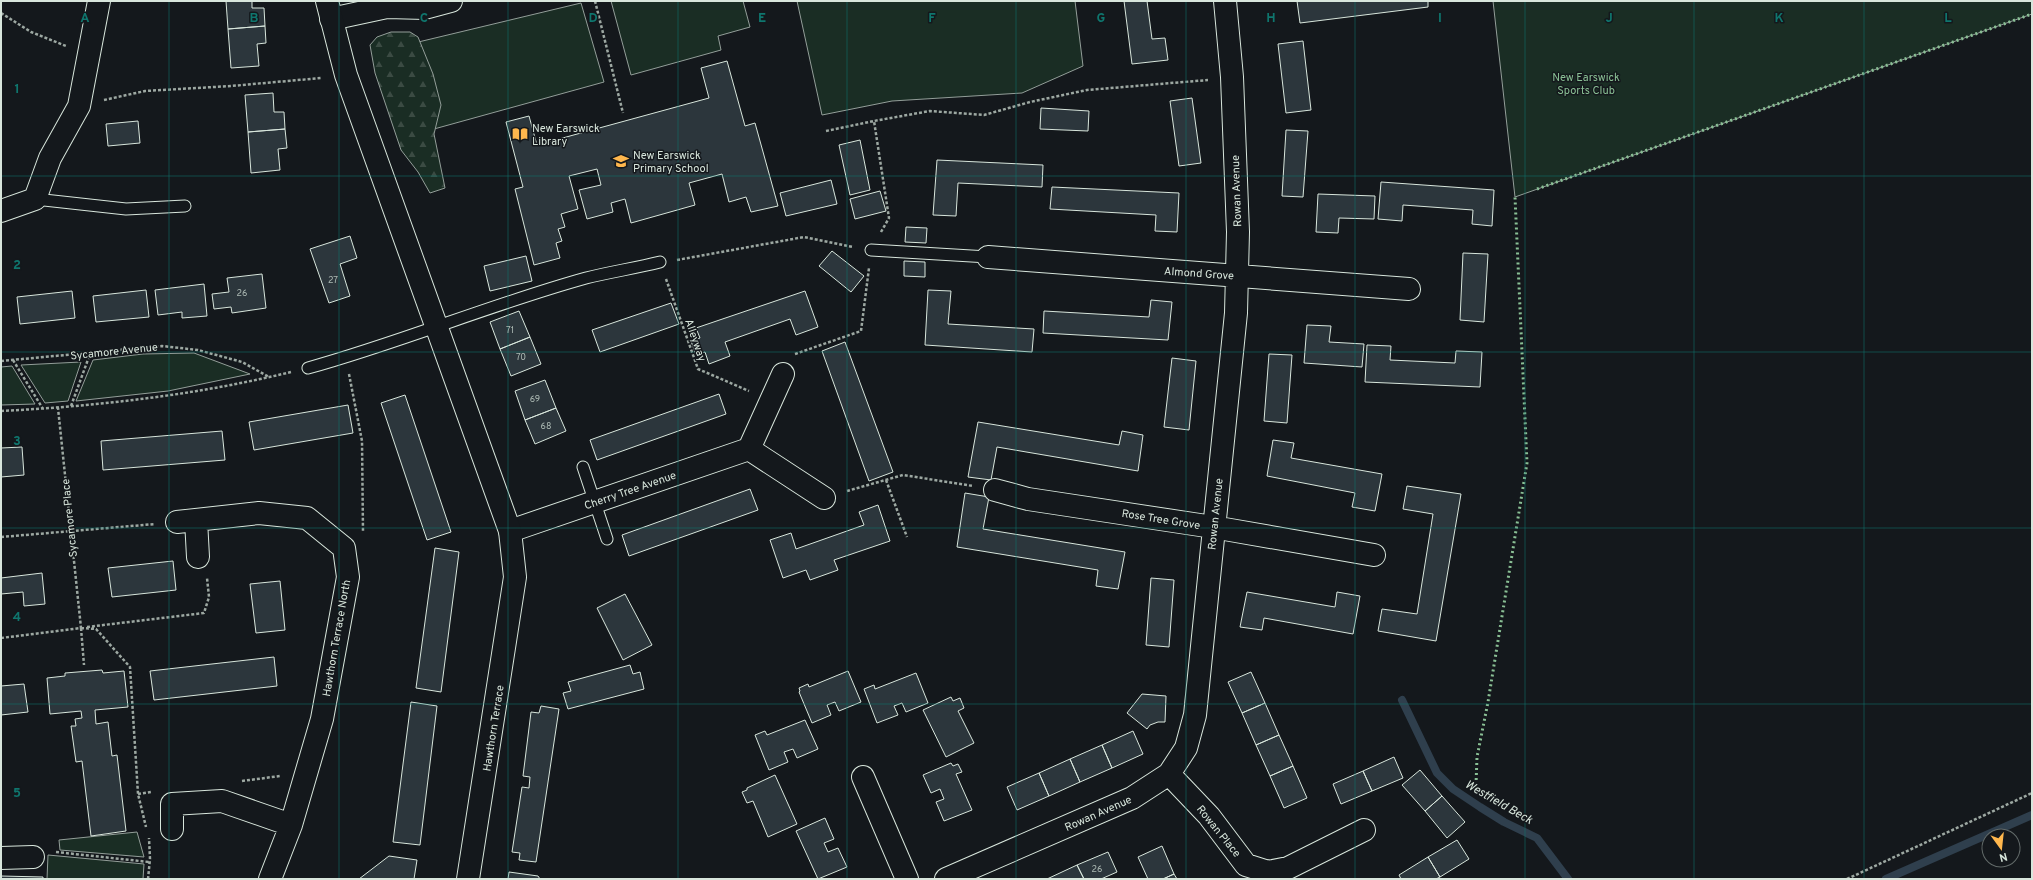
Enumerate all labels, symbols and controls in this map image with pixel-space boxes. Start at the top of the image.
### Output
text: A [80,11,90,27]
text: B [250,11,259,27]
text: C [420,11,428,27]
text: D [588,11,598,27]
text: E [758,11,766,27]
text: F [928,11,936,27]
text: G [1097,11,1106,27]
text: H [1266,11,1276,27]
text: I [1438,11,1442,27]
text: J [1605,11,1613,27]
text: K [1774,11,1784,27]
text: L [1944,11,1952,27]
park label: New Earswick Sports Club [1552,71,1620,98]
text: 1 [14,82,20,98]
place label: New Earswick Library [532,122,600,149]
library icon: New Earswick Library [511,125,529,143]
place label: New Earswick Primary School [633,149,709,176]
school or university icon: New Earswick Primary School [612,152,630,170]
street label: Rowan Avenue [1229,155,1245,227]
text: 2 [13,258,21,274]
street label: Almond Grove [1163,265,1235,283]
house number: 27 [328,275,338,286]
house number: 26 [237,288,247,299]
street label: Alleyway [681,317,709,364]
house number: 71 [506,325,514,336]
street label: Sycamore Avenue [70,340,159,364]
house number: 70 [516,352,526,363]
house number: 69 [530,394,540,405]
house number: 68 [541,421,551,432]
text: 3 [13,434,21,450]
street label: Cherry Tree Avenue [582,469,678,513]
street label: Sycamore Place [59,478,81,558]
street label: Rowan Avenue [1205,478,1227,551]
street label: Rose Tree Grove [1121,507,1201,533]
street label: Hawthorn Terrace North [320,579,354,698]
text: 4 [13,610,21,626]
street label: Hawthorn Terrace [480,684,508,772]
water label: Westfield Beck [1462,777,1536,829]
text: 5 [13,786,21,802]
street label: Rowan Avenue [1063,793,1134,835]
street label: Rowan Place [1193,803,1243,860]
north arrow [1981,828,2021,868]
text: N [1998,849,2009,864]
house number: 26 [1092,864,1102,875]

